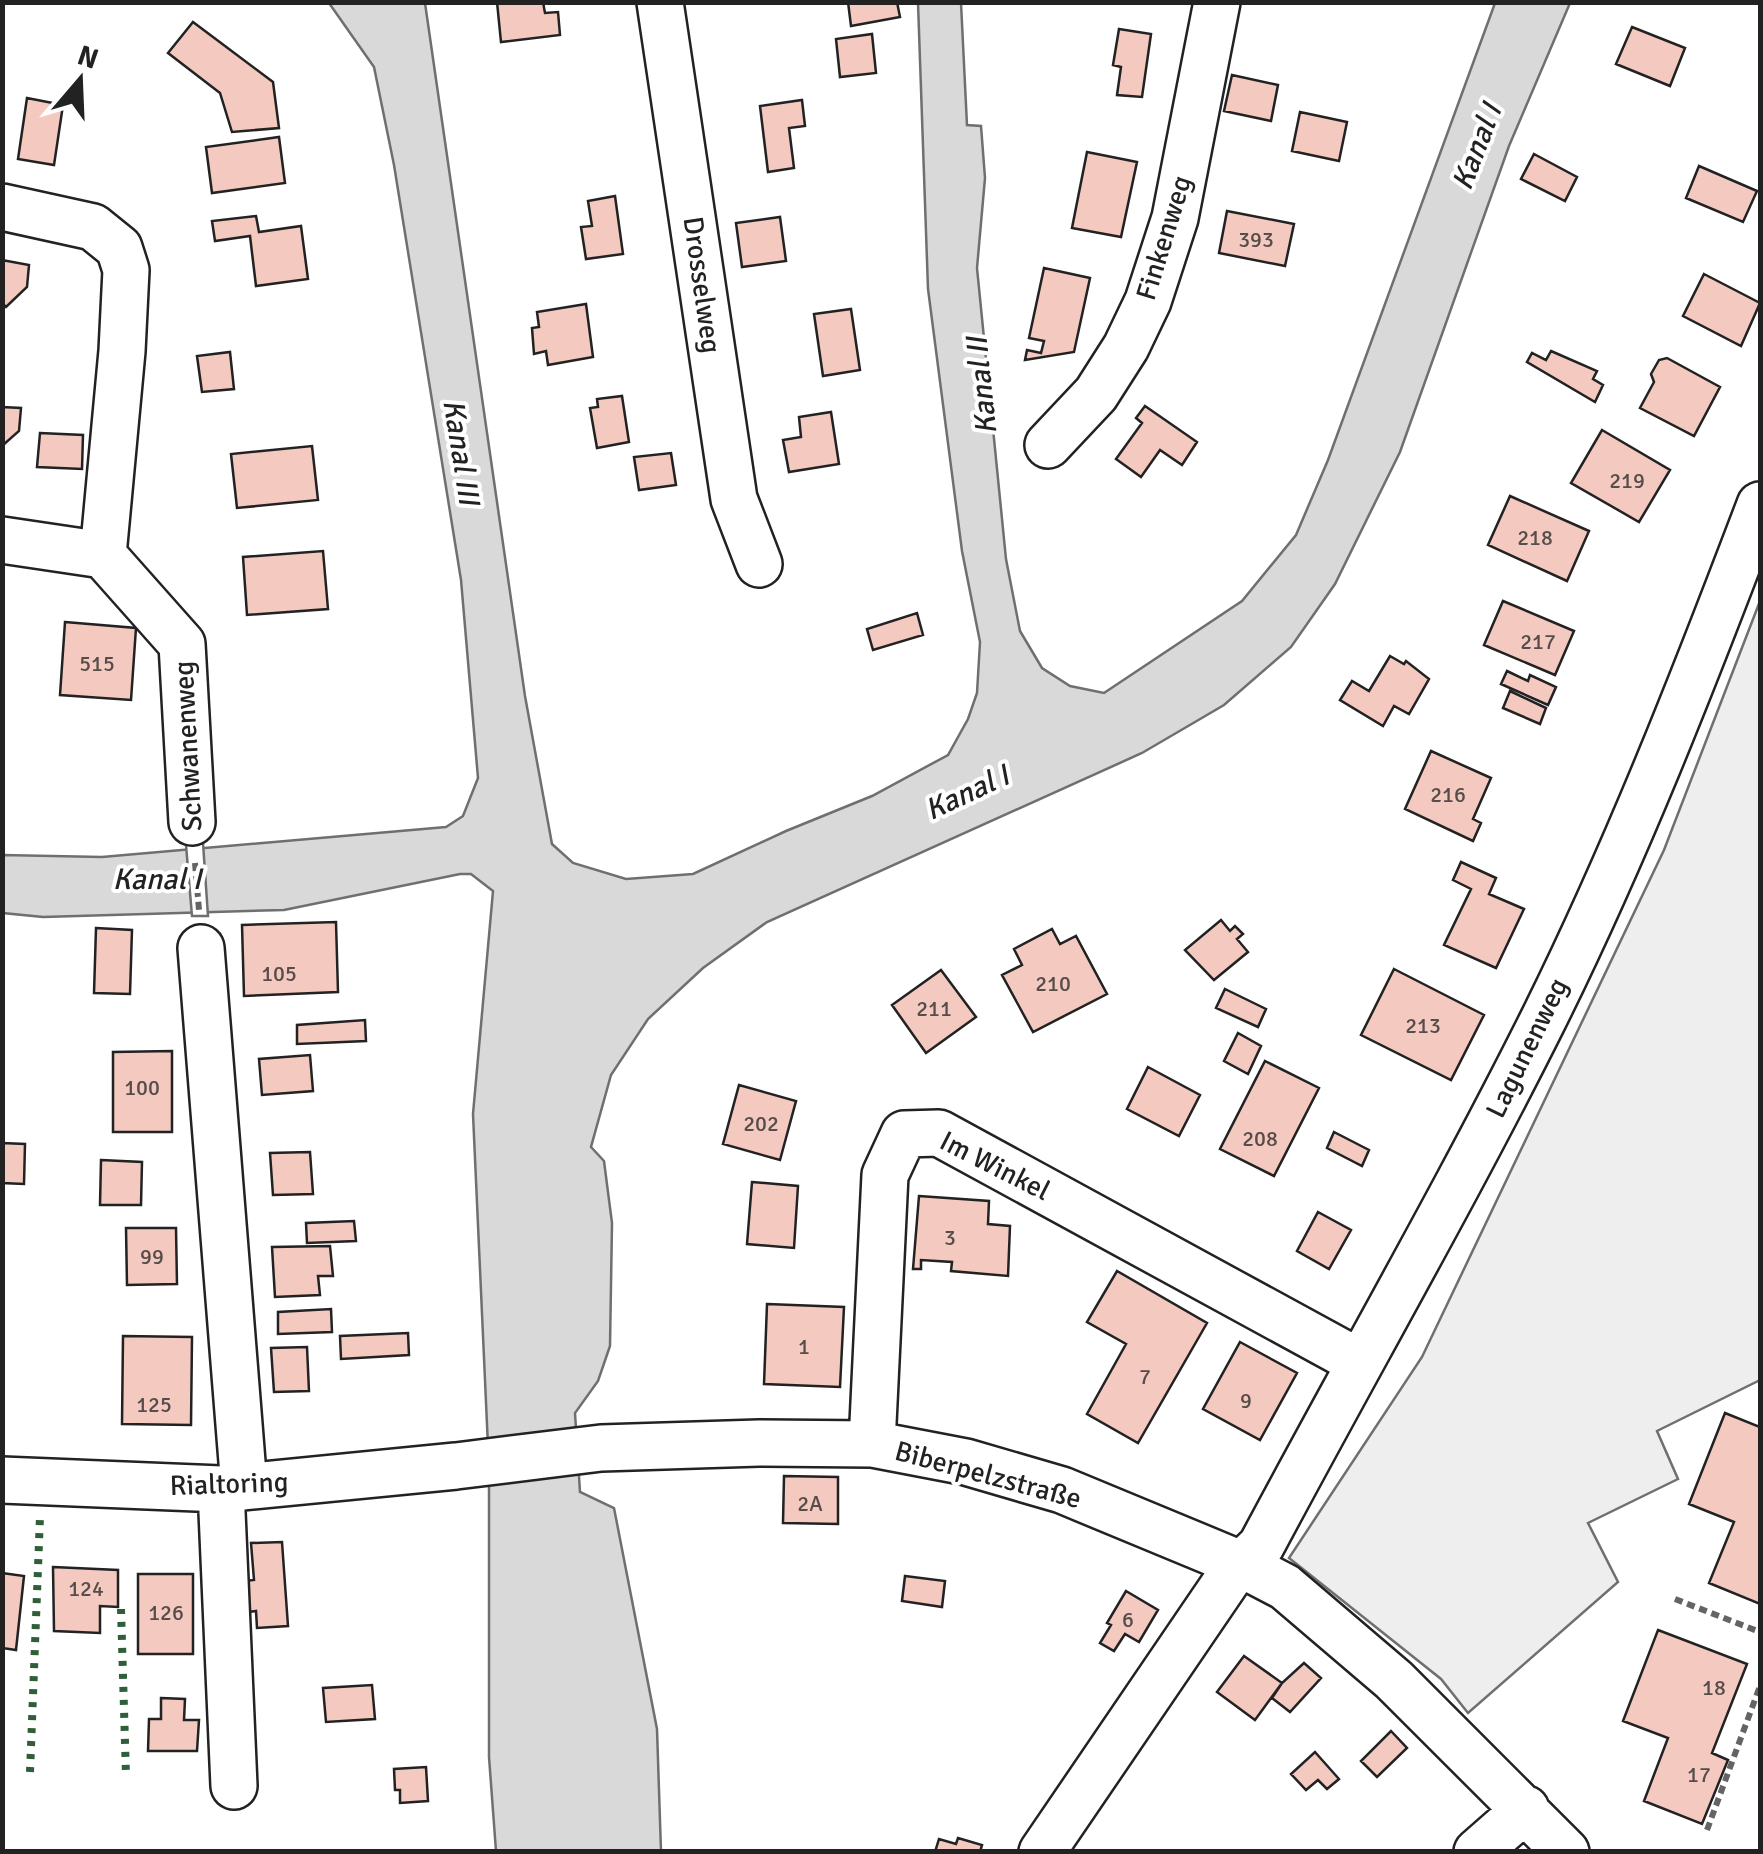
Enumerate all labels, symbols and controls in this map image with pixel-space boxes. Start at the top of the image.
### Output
north arrow [30,30,130,130]
text: N [73,38,103,77]
water label: Kanal I [1444,96,1511,195]
street label: Finkenweg [1129,172,1199,304]
street label: Drosselweg [676,214,728,356]
house number: 393 [1238,226,1274,253]
water label: Kanal II [958,332,1006,437]
water label: Kanal III [434,397,488,511]
house number: 219 [1609,467,1645,494]
house number: 218 [1517,524,1553,551]
house number: 217 [1520,628,1556,655]
house number: 515 [79,650,115,677]
street label: Schwanenweg [167,660,209,832]
water label: Kanal I [919,756,1018,829]
house number: 216 [1430,781,1466,808]
water label: Kanal I [113,861,205,898]
house number: 105 [261,960,297,987]
house number: 210 [1035,970,1071,997]
street label: Lagunenweg [1479,973,1575,1123]
house number: 211 [916,995,952,1022]
house number: 213 [1405,1012,1441,1039]
house number: 100 [124,1074,160,1101]
house number: 202 [743,1110,779,1137]
street label: Im Winkel [934,1124,1056,1208]
house number: 208 [1242,1125,1278,1152]
house number: 3 [944,1224,956,1251]
house number: 99 [140,1243,164,1270]
house number: 1 [798,1333,810,1360]
house number: 7 [1139,1363,1151,1390]
house number: 9 [1240,1387,1252,1414]
house number: 125 [136,1391,172,1418]
street label: Biberpelzstraße [891,1434,1085,1516]
street label: Rialtoring [169,1465,289,1503]
house number: 2A [797,1490,823,1517]
house number: 124 [68,1575,104,1602]
house number: 126 [148,1599,184,1626]
house number: 6 [1122,1606,1134,1633]
house number: 18 [1702,1674,1726,1701]
house number: 17 [1687,1761,1711,1788]

